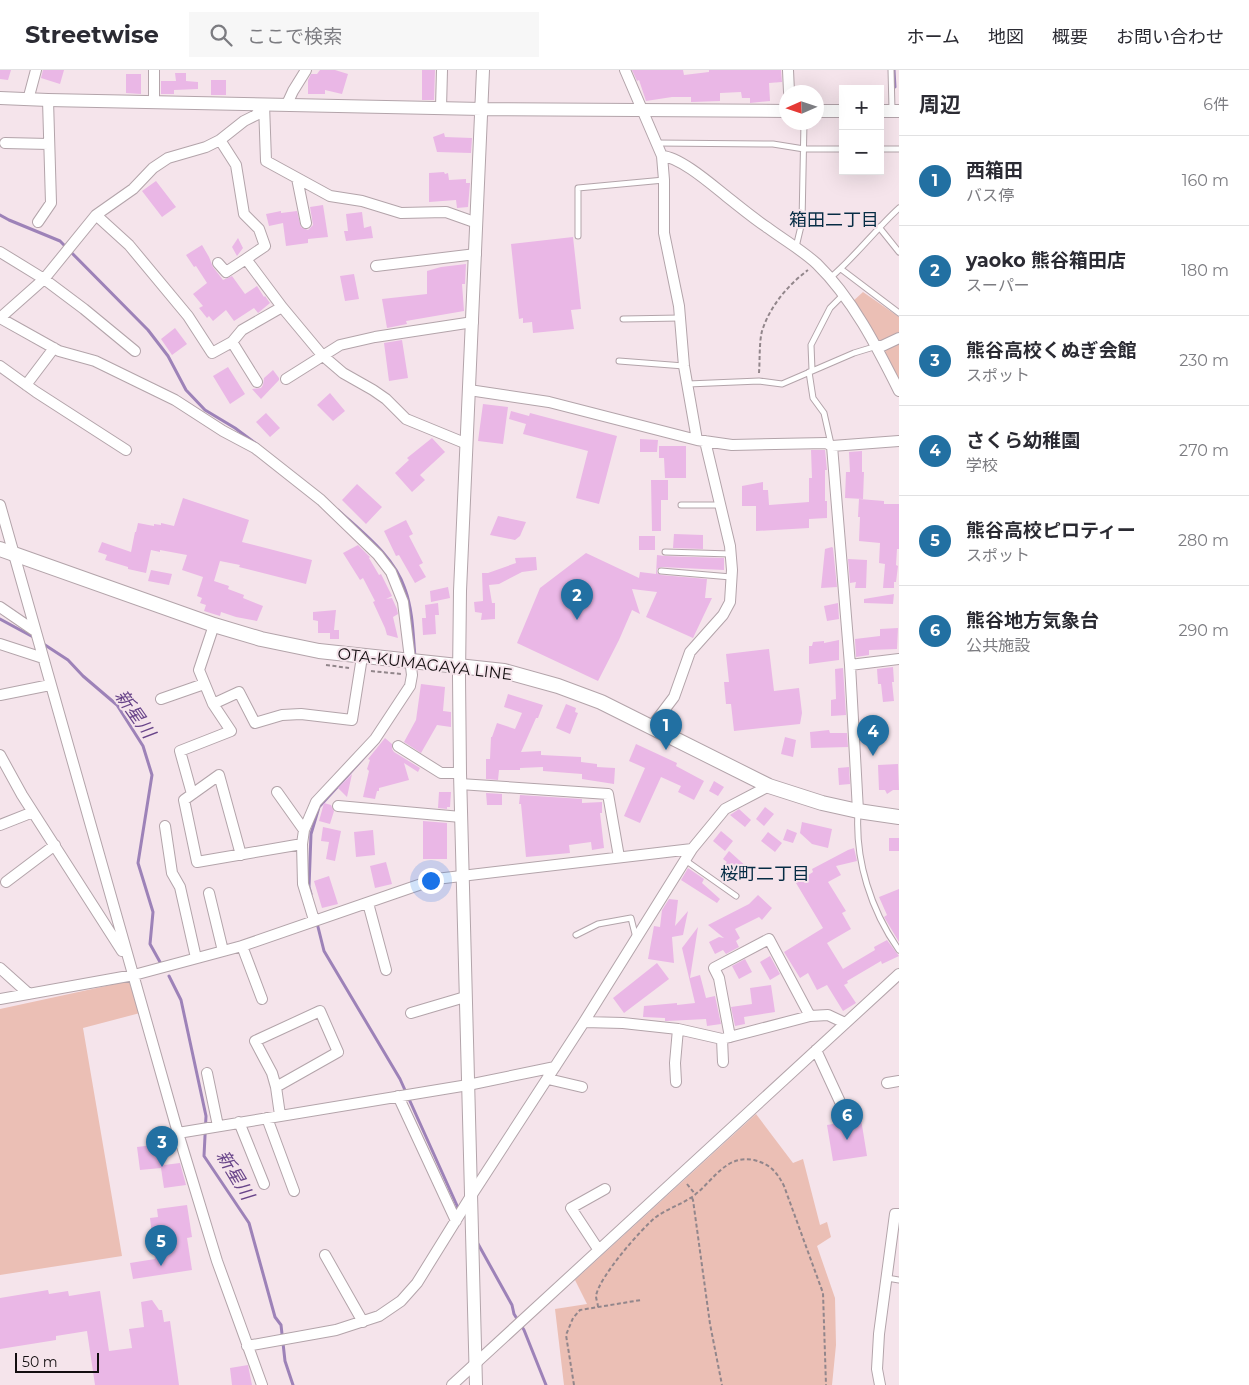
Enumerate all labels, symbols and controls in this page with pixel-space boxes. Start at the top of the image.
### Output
search box [189,12,539,57]
text: Streetwise [25,20,159,49]
icon: search [207,21,235,49]
text: ここで検索 [247,25,342,48]
text: ホーム [907,26,960,48]
text: 地図 [988,26,1024,48]
text: 概要 [1052,26,1088,48]
text: お問い合わせ [1116,26,1224,48]
north arrow [779,85,824,130]
map controls [839,85,884,175]
button: + [839,85,884,130]
text: 周辺 [919,92,961,117]
text: 6件 [1203,95,1229,114]
button: − [839,130,884,175]
text: 西箱田 [966,159,1023,182]
text: 1 [932,171,938,190]
text: 160 m [1182,171,1229,190]
text: バス停 [966,186,1014,205]
district label: 箱田二丁目 [789,209,879,231]
text: yaoko 熊谷箱田店 [966,249,1126,272]
text: 2 [930,261,940,280]
text: 180 m [1181,261,1229,280]
text: スーパー [966,276,1030,295]
text: 熊谷高校くぬぎ会館 [966,339,1137,362]
text: 3 [930,351,940,370]
text: 230 m [1179,351,1229,370]
text: スポット [966,366,1030,385]
text: さくら幼稚園 [966,429,1080,452]
text: 4 [929,441,941,460]
text: 270 m [1179,441,1229,460]
text: 学校 [966,456,998,475]
text: 熊谷高校ピロティー [966,519,1136,542]
text: 5 [930,531,940,550]
text: 280 m [1178,531,1229,550]
text: スポット [966,546,1030,565]
pin: 2 [561,579,593,620]
text: 熊谷地方気象台 [966,609,1099,632]
text: 6 [930,621,940,640]
text: 290 m [1178,621,1229,640]
text: 公共施設 [966,636,1030,655]
street label: OTA-KUMAGAYA LINE [337,644,513,684]
water label: 新星川 [111,686,161,744]
pin: 1 [650,709,682,750]
pin: 4 [857,715,889,756]
district label: 桜町二丁目 [720,863,810,885]
your location [418,868,444,894]
pin: 6 [831,1099,863,1140]
pin: 3 [146,1126,178,1167]
water label: 新星川 [212,1146,259,1206]
pin: 5 [145,1225,177,1266]
scale bar [15,1350,99,1373]
text: 50 m [22,1353,58,1371]

